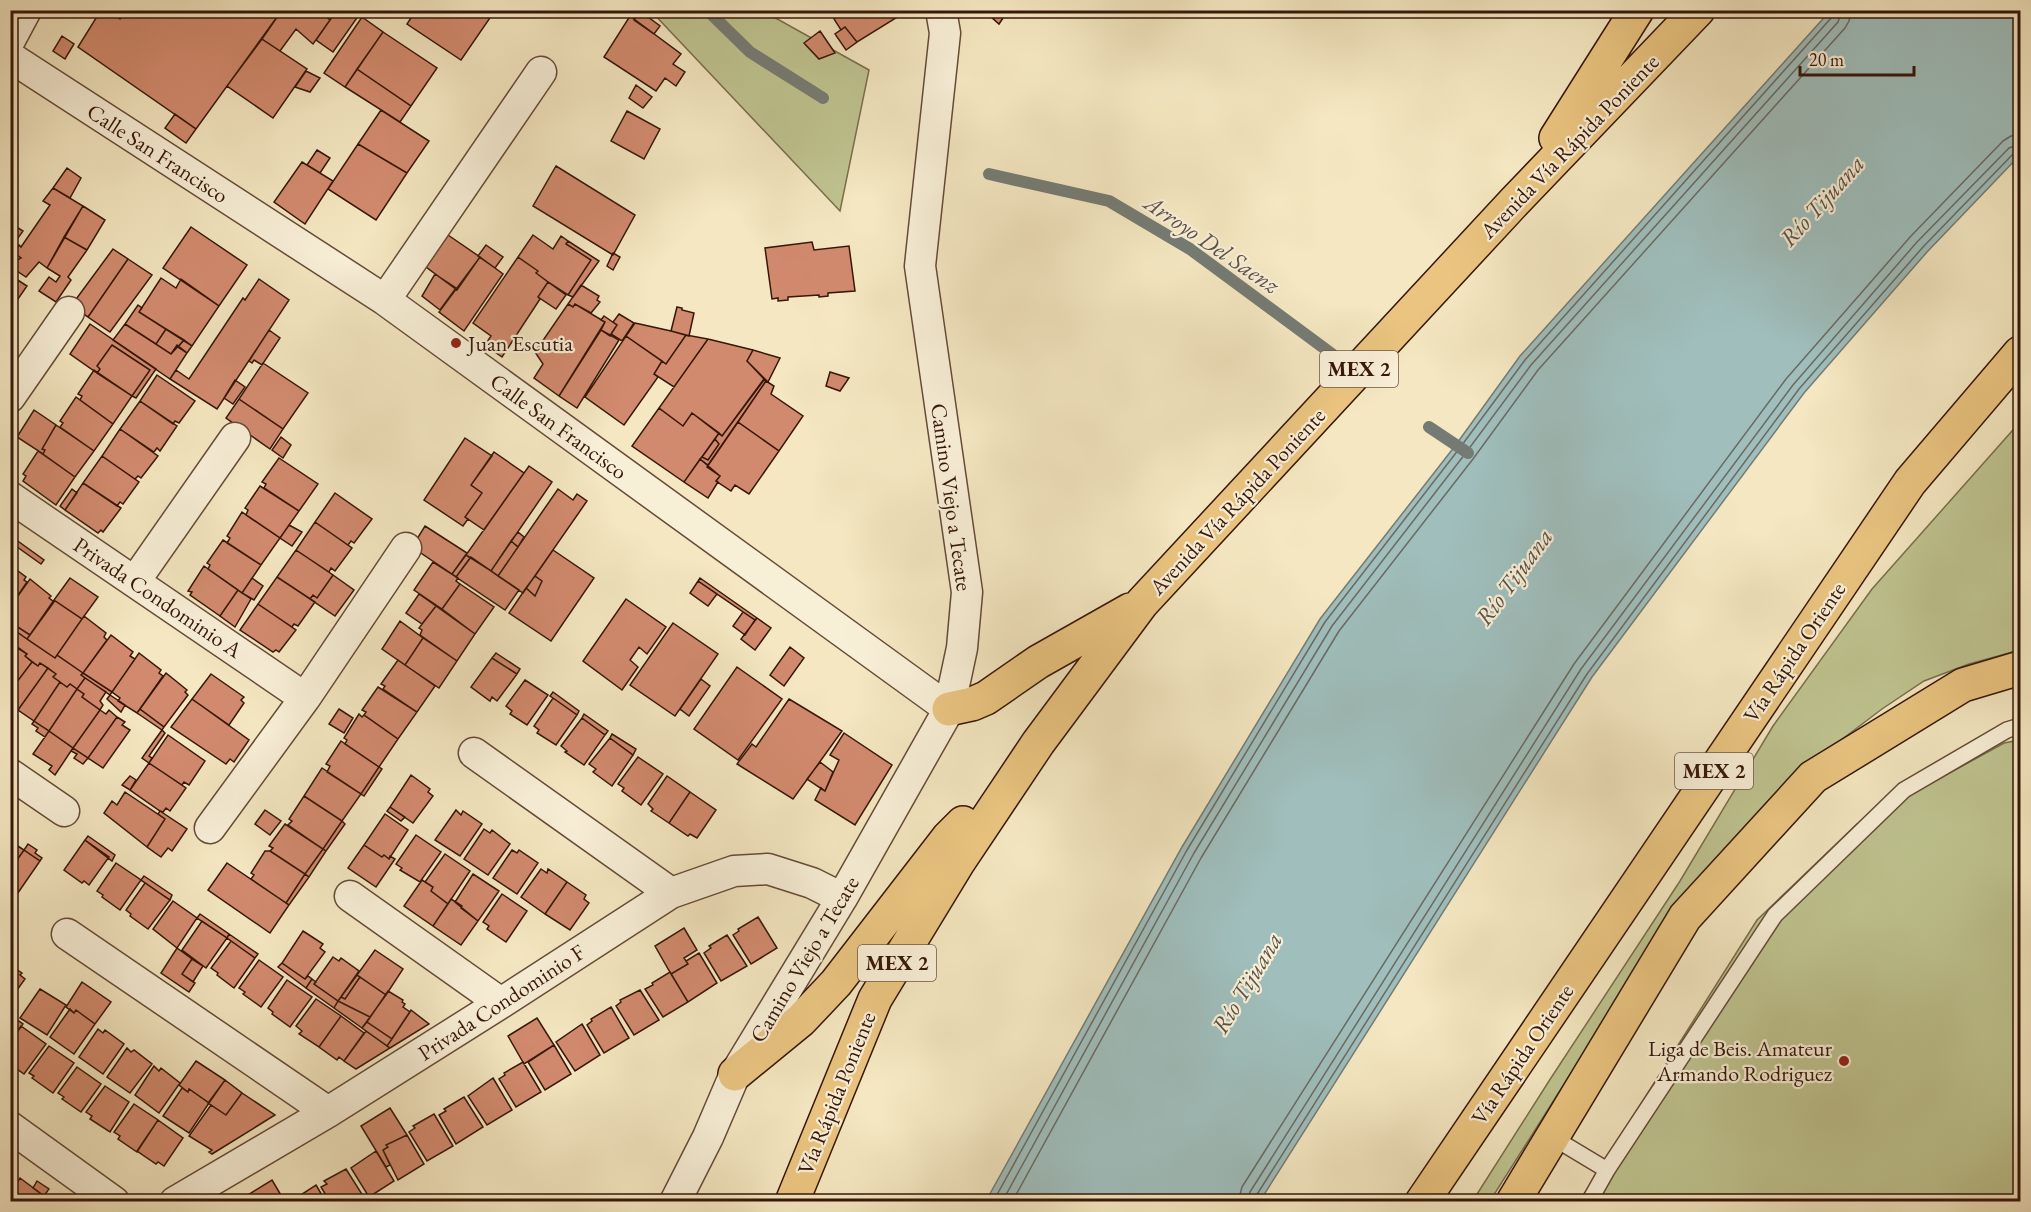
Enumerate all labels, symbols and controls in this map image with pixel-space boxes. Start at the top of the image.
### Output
scale bar [1800,39,1914,77]
street label: Avenida Vía Rápida Poniente [1473,48,1665,246]
text: 20 m [1809,48,1844,71]
street label: Calle San Francisco [82,97,234,210]
water label: Río Tijuana [1772,148,1871,253]
water label: Arroyo Del Saenz [1137,186,1286,301]
place label: Juan Escutia [466,329,573,358]
marker: Juan Escutia [449,336,463,350]
road number: MEX 2 [1320,351,1398,387]
street label: Calle San Francisco [484,367,633,486]
street label: Camino Viejo a Tecate [924,401,979,593]
street label: Avenida Vía Rápida Poniente [1142,401,1332,602]
water label: Río Tijuana [1468,522,1559,631]
street label: Privada Condominio A [68,530,248,665]
street label: Vía Rápida Oriente [1737,576,1852,728]
road number: MEX 2 [1675,753,1753,789]
street label: Camino Viejo a Tecate [743,870,866,1048]
water label: Río Tijuana [1204,926,1289,1039]
street label: Privada Condominio F [412,938,590,1067]
road number: MEX 2 [858,945,936,981]
street label: Vía Rápida Oriente [1465,978,1580,1130]
street label: Vía Rápida Poniente [791,1007,882,1179]
place label: Liga de Beis. Amateur Armando Rodriguez [1648,1034,1833,1088]
marker: Liga de Beis. Amateur Armando Rodriguez [1837,1054,1851,1068]

